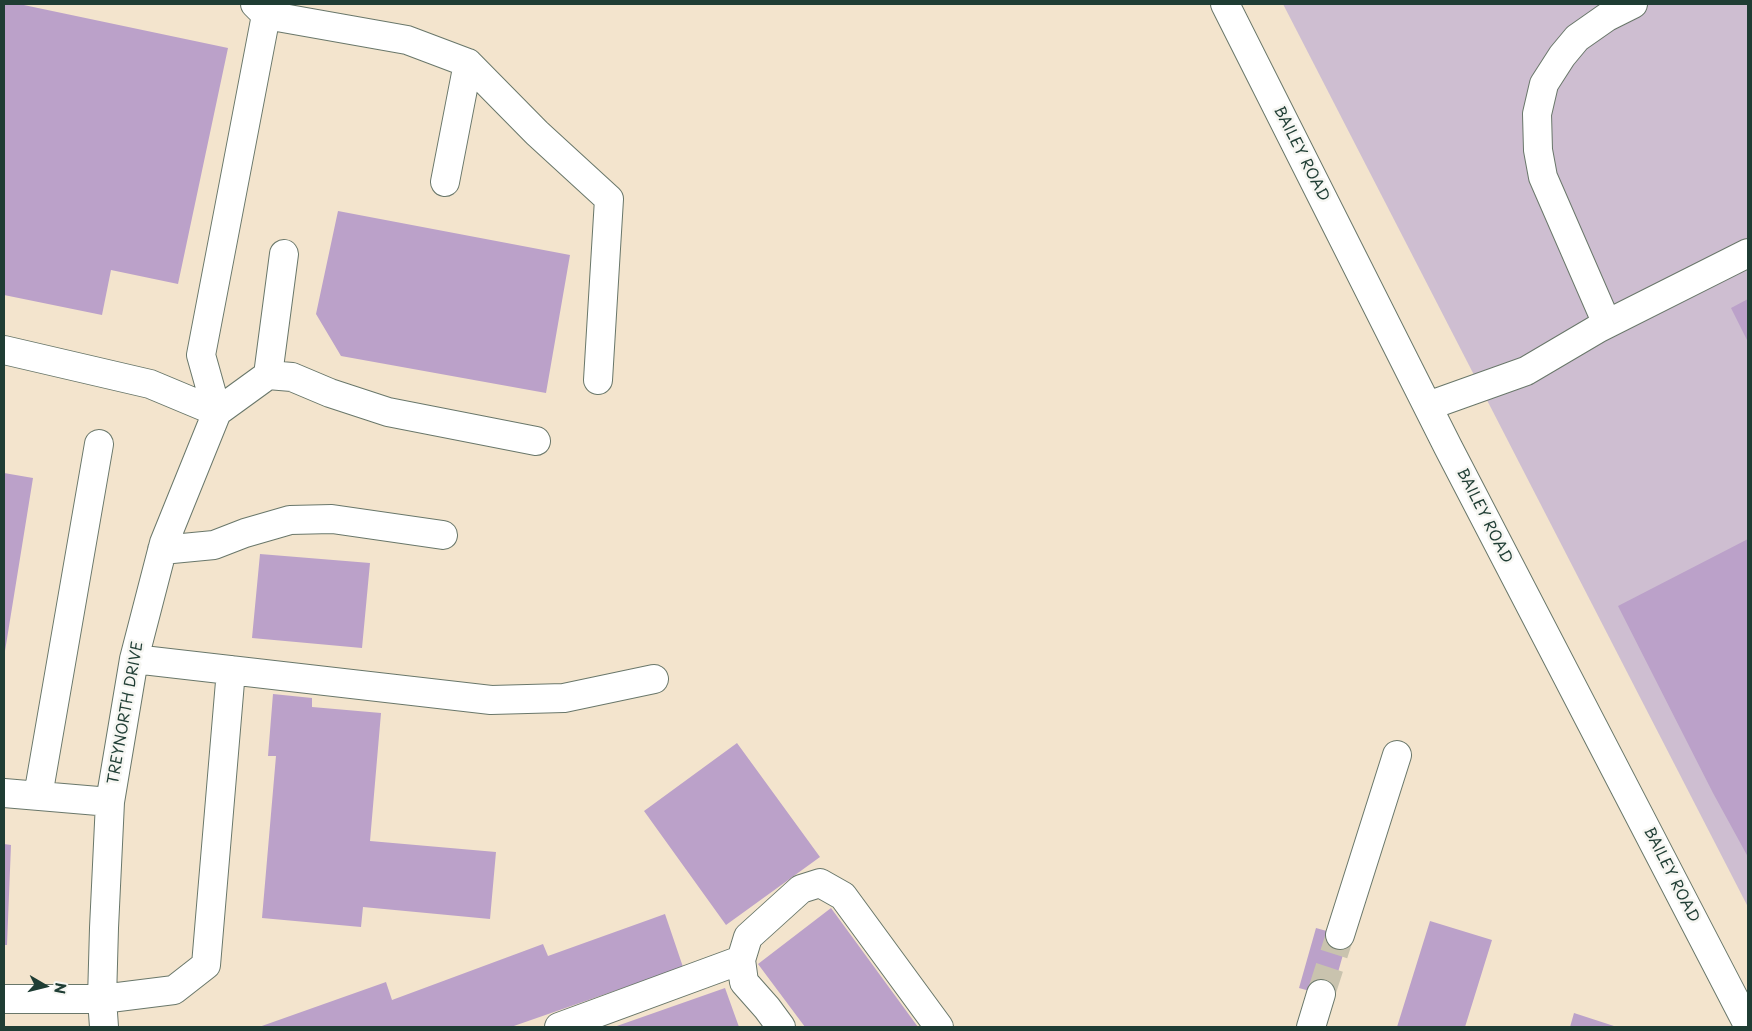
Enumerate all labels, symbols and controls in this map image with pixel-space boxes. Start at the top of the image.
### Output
street label: BAILEY ROAD [1269,103,1333,205]
street label: BAILEY ROAD [1452,465,1516,567]
street label: TREYNORTH DRIVE [105,640,147,786]
street label: BAILEY ROAD [1639,824,1703,926]
north arrow [20,961,70,1011]
text: N [49,981,72,995]

